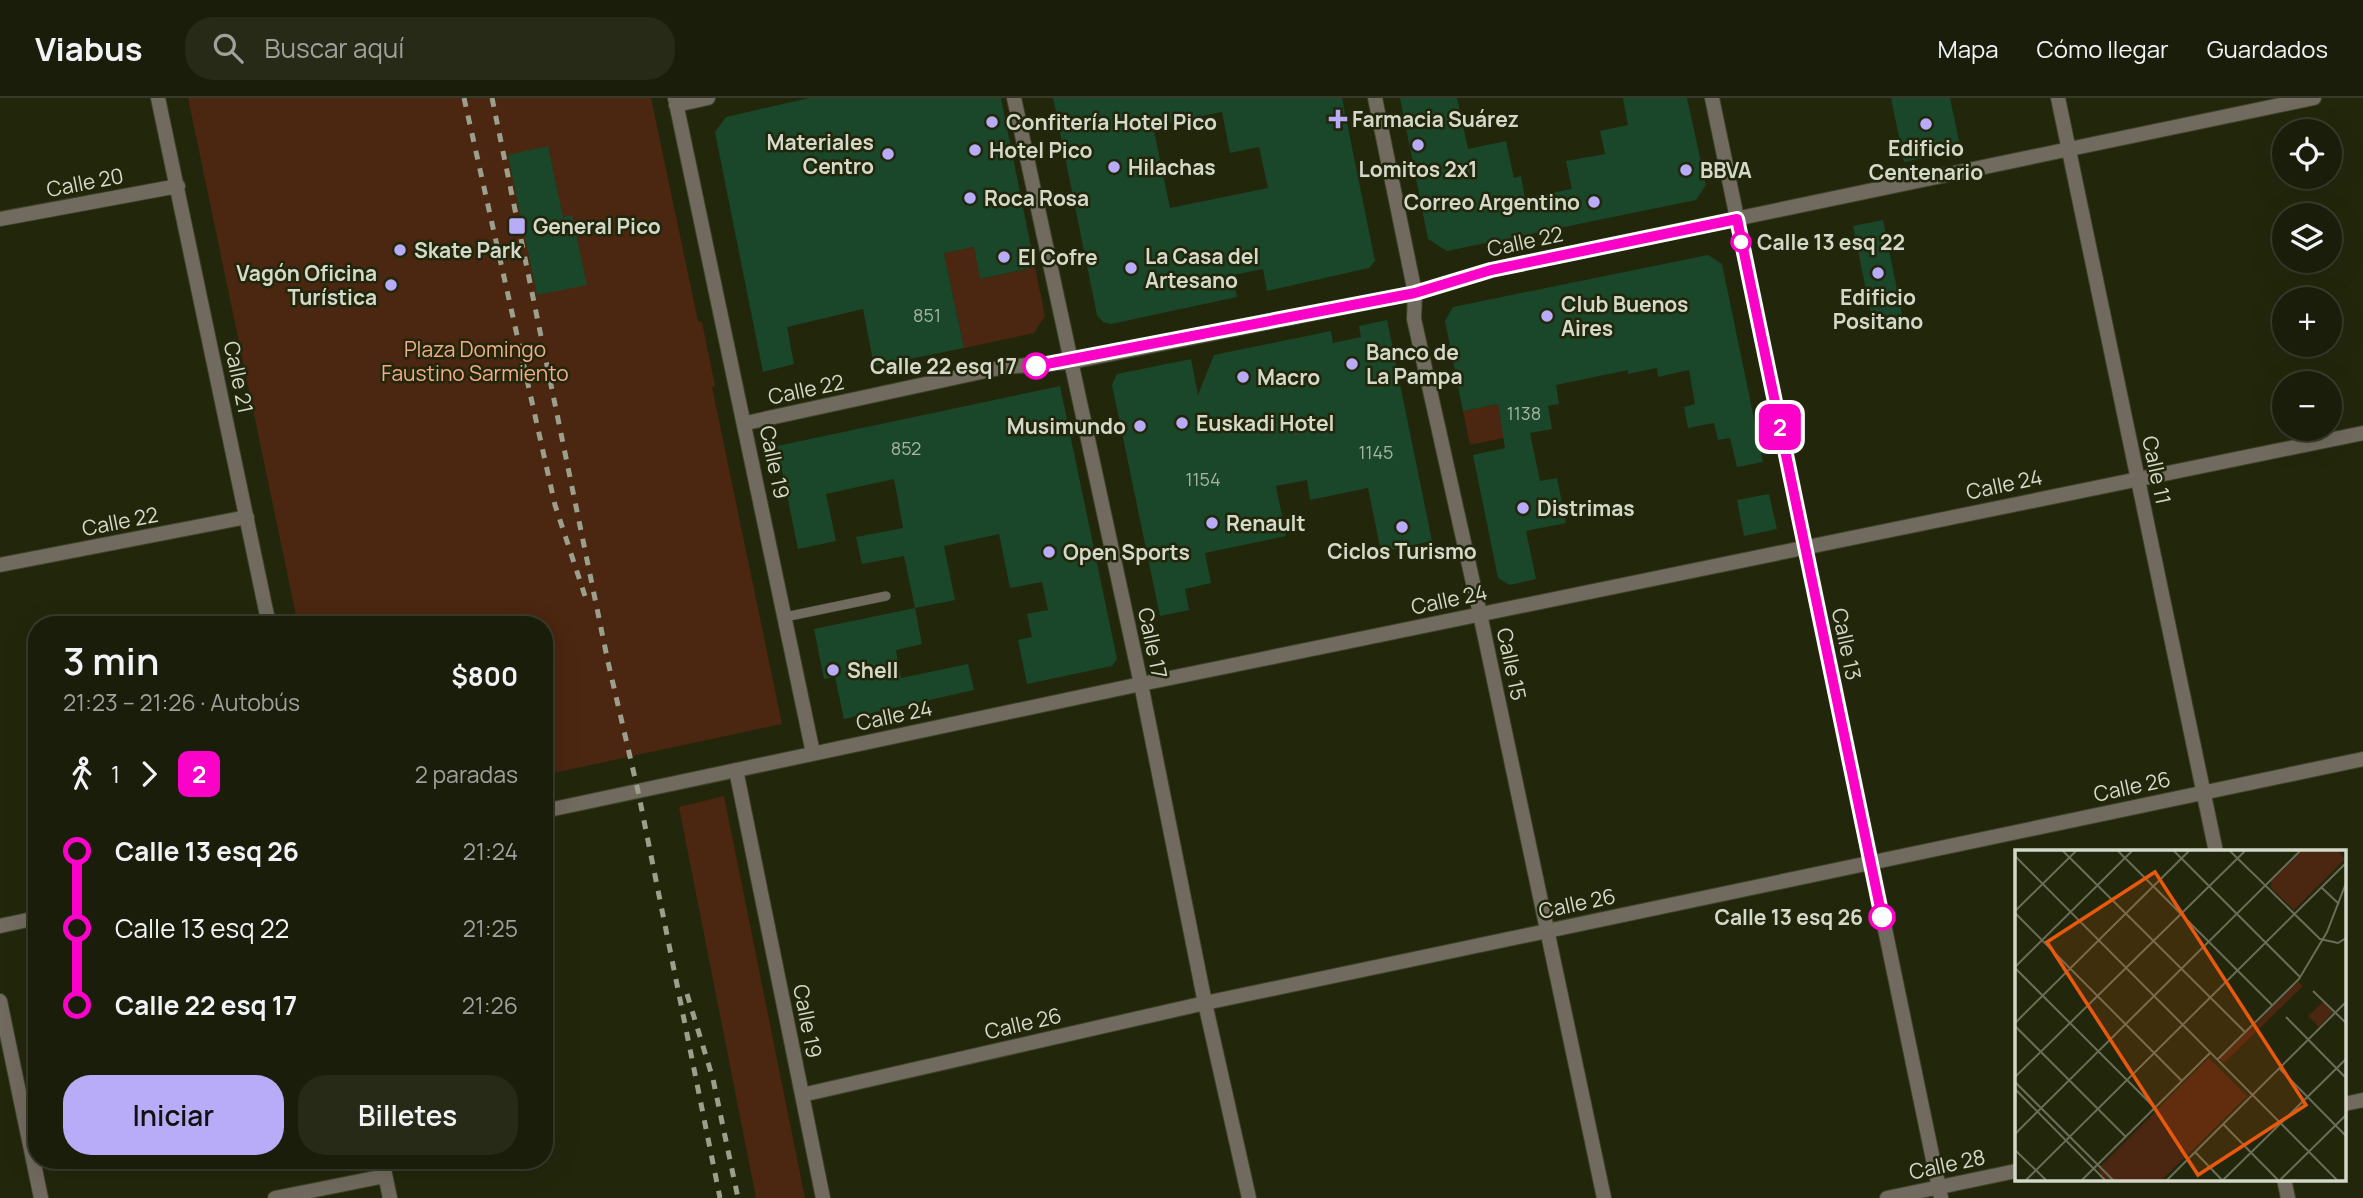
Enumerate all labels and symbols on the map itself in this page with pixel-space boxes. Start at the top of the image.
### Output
place label: Farmacia Suárez [1352,105,1519,133]
place label: Confitería Hotel Pico [1006,108,1217,136]
marker: Farmacia Suárez [1330,111,1346,127]
marker: Confitería Hotel Pico [984,114,1000,130]
marker: Edificio Centenario [1918,116,1934,132]
place label: Materiales Centro [767,128,874,180]
place label: Edificio Centenario [1869,134,1983,186]
place label: Hotel Pico [989,136,1092,164]
marker: Lomitos 2x1 [1410,137,1426,153]
marker: Hotel Pico [967,142,983,158]
marker: Materiales Centro [880,146,896,162]
place label: Hilachas [1128,153,1216,181]
place label: Lomitos 2x1 [1358,155,1478,183]
place label: BBVA [1700,156,1752,184]
marker: Hilachas [1106,159,1122,175]
street label: Calle 20 [44,161,126,203]
marker: BBVA [1678,162,1694,178]
place label: Roca Rosa [984,184,1089,212]
place label: Correo Argentino [1404,188,1580,216]
marker: Roca Rosa [962,190,978,206]
marker: Correo Argentino [1586,194,1602,210]
place label: General Pico [533,212,661,240]
marker: General Pico [507,216,527,236]
street label: Calle 22 [1484,219,1566,263]
place label: Calle 13 esq 22 [1757,228,1905,256]
marker: Calle 13 esq 22 [1731,232,1751,252]
place label: Skate Park [414,236,522,264]
marker: Skate Park [392,242,408,258]
place label: La Casa del Artesano [1145,242,1259,294]
place label: El Cofre [1018,243,1098,271]
marker: El Cofre [996,249,1012,265]
place label: Vagón Oficina Turística [236,259,377,311]
marker: La Casa del Artesano [1123,260,1139,276]
marker: Edificio Positano [1870,265,1886,281]
marker: Vagón Oficina Turística [383,277,399,293]
place label: Edificio Positano [1833,283,1923,335]
place label: Club Buenos Aires [1561,290,1688,342]
house number: 851 [913,303,941,327]
marker: Club Buenos Aires [1539,308,1555,324]
park label: Plaza Domingo Faustino Sarmiento [381,335,569,387]
street label: Calle 21 [218,338,260,416]
place label: Banco de La Pampa [1366,338,1463,390]
place label: Calle 22 esq 17 [870,352,1017,380]
marker: Calle 22 esq 17 [1023,353,1049,379]
marker: Banco de La Pampa [1344,356,1360,372]
place label: Macro [1257,363,1320,391]
street label: Calle 22 [765,367,847,411]
marker: Macro [1235,369,1251,385]
house number: 1138 [1507,401,1541,425]
line badge: 2 [1757,404,1803,450]
place label: Euskadi Hotel [1196,409,1334,437]
place label: Musimundo [1007,412,1126,440]
marker: Euskadi Hotel [1174,415,1190,431]
marker: Musimundo [1132,418,1148,434]
street label: Calle 19 [754,423,796,501]
street label: Calle 11 [2136,433,2178,507]
house number: 852 [891,436,921,460]
house number: 1145 [1358,440,1394,464]
street label: Calle 24 [1963,462,2045,506]
house number: 1154 [1185,467,1221,491]
place label: Distrimas [1537,494,1635,522]
street label: Calle 22 [80,500,160,542]
marker: Distrimas [1515,500,1531,516]
place label: Renault [1226,509,1306,537]
marker: Renault [1204,515,1220,531]
marker: Ciclos Turismo [1394,519,1410,535]
place label: Ciclos Turismo [1327,537,1477,565]
place label: Open Sports [1063,538,1190,566]
marker: Open Sports [1041,544,1057,560]
street label: Calle 24 [1408,577,1490,621]
street label: Calle 17 [1132,605,1174,681]
street label: Calle 13 [1826,605,1868,683]
street label: Calle 15 [1491,625,1533,703]
place label: Shell [847,656,898,684]
marker: Shell [825,662,841,678]
street label: Calle 24 [853,693,935,737]
street label: Calle 26 [2091,764,2173,808]
inset map [2015,850,2346,1180]
street label: Calle 26 [1536,881,1618,925]
place label: Calle 13 esq 26 [1714,903,1863,931]
marker: Calle 13 esq 26 [1869,904,1895,930]
street label: Calle 19 [787,982,829,1060]
street label: Calle 26 [982,1001,1064,1045]
street label: Calle 28 [1906,1142,1988,1186]

